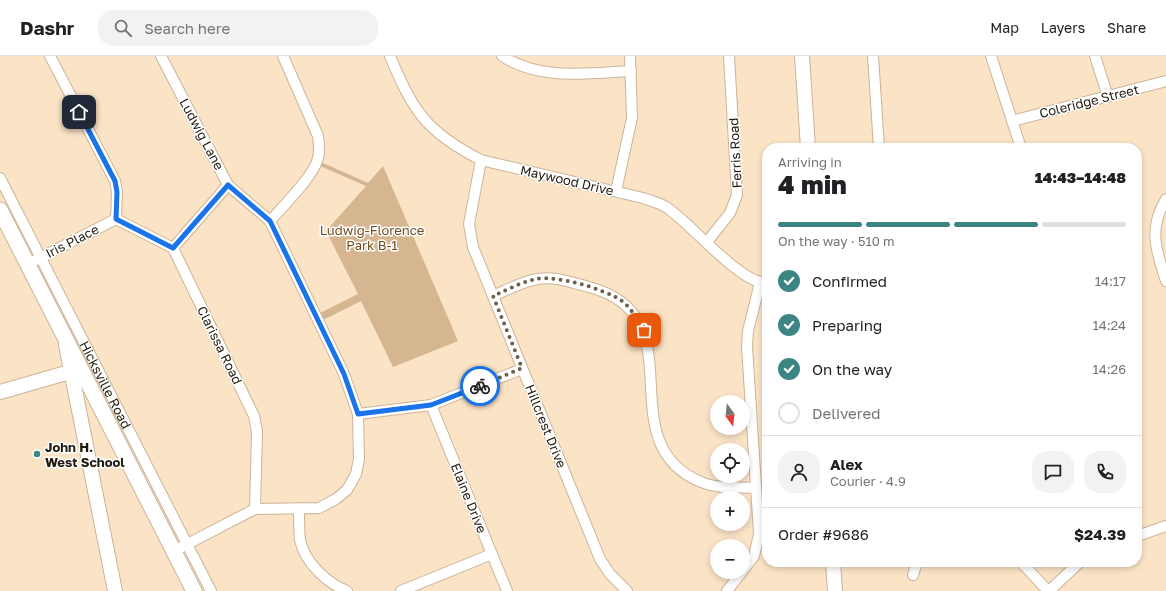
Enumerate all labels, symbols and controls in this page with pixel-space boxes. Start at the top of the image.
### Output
search box [98,10,378,46]
text: Dashr [20,16,74,39]
icon: search [112,17,134,39]
text: Search here [144,19,230,37]
text: Map [990,19,1019,36]
text: Layers [1041,19,1085,36]
text: Share [1107,19,1146,36]
street label: Coleridge Street [1038,81,1140,121]
pin [62,95,96,129]
street label: Ludwig Lane [176,95,228,173]
icon: home [68,101,90,123]
street label: Ferris Road [725,117,745,189]
text: Arriving in [778,154,842,170]
street label: Maywood Drive [519,161,615,199]
text: 14:43–14:48 [1035,168,1126,186]
text: 4 min [778,169,847,200]
street label: Iris Place [43,221,101,261]
park label: Ludwig-Florence Park B-1 [320,222,424,253]
text: On the way · 510 m [778,233,895,249]
icon: check [778,270,800,292]
text: Confirmed [812,272,887,290]
text: 14:17 [1095,273,1126,289]
street label: Clarissa Road [194,303,246,387]
pin [627,313,661,347]
icon: check [778,314,800,336]
text: Preparing [812,316,882,334]
text: 14:24 [1092,317,1126,333]
icon: bag [633,319,655,341]
street label: Hicksville Road [77,338,135,431]
icon: check [778,358,800,380]
text: On the way [812,360,892,378]
text: 14:26 [1092,361,1126,377]
courier [460,366,500,406]
icon: bike [469,375,491,397]
street label: Hillcrest Drive [522,382,570,470]
north arrow [710,395,750,435]
map controls [710,395,750,579]
text: Delivered [812,404,880,422]
place label: John H. West School [45,439,125,470]
button: locate [710,443,750,483]
marker: John H. West School [32,449,42,459]
button: person [778,451,820,493]
button: chat [1032,451,1074,493]
button: phone [1084,451,1126,493]
text: Alex [830,455,863,473]
street label: Elaine Drive [448,461,490,535]
text: Courier · 4.9 [830,473,906,489]
button: + [710,491,750,531]
text: Order #9686 [778,525,869,543]
text: $24.39 [1074,525,1126,543]
button: − [710,539,750,579]

